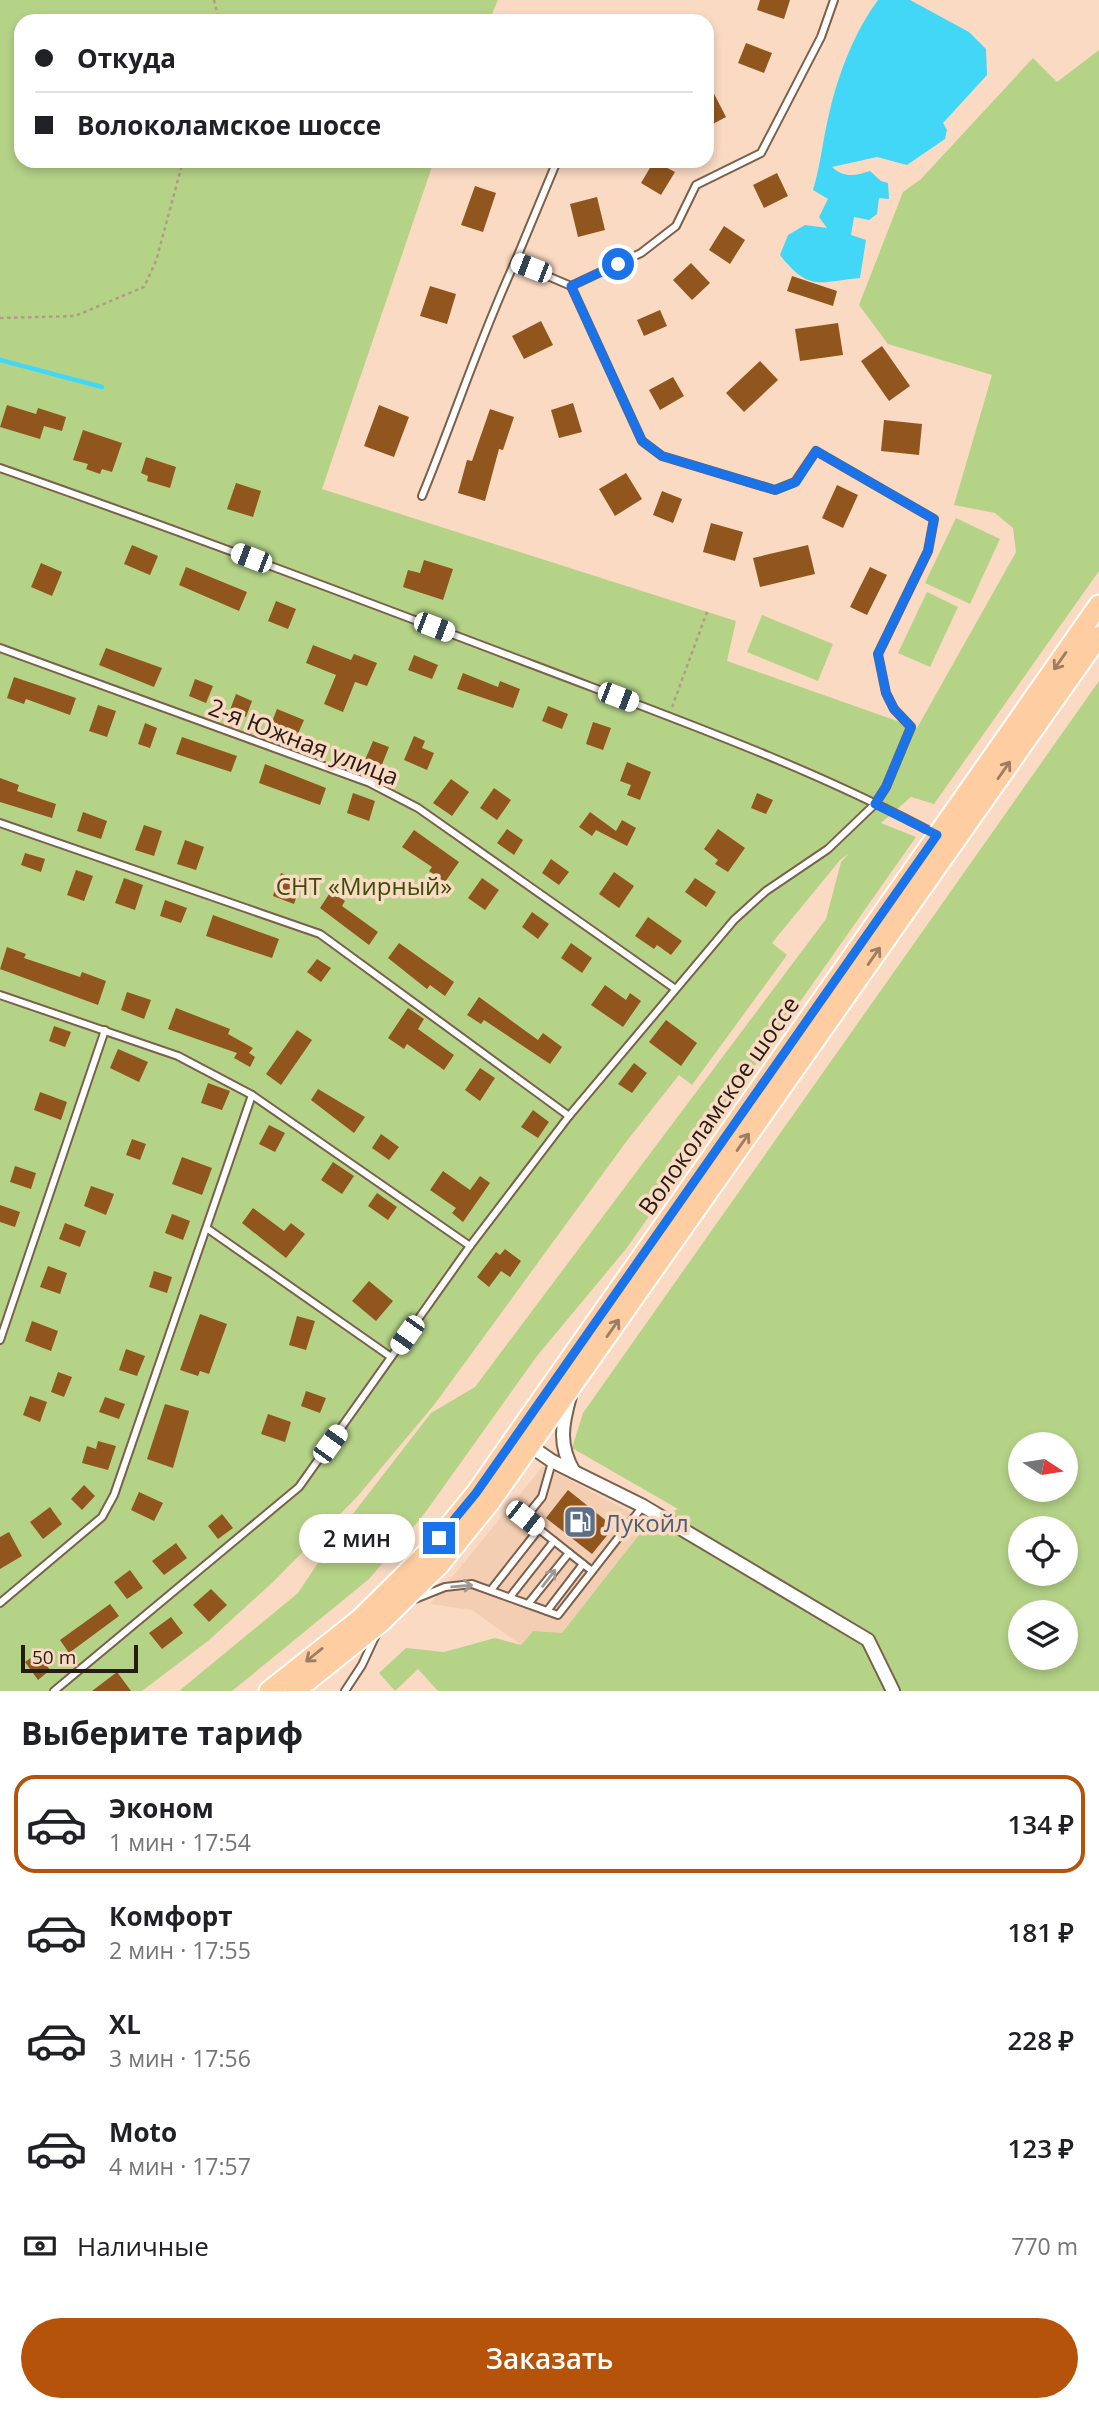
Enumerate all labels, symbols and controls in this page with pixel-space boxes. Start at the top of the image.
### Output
text: Откуда [77,40,176,76]
text: Волоколамское шоссе [77,107,381,143]
route start [602,248,634,280]
car [508,251,555,285]
car [228,541,275,575]
car [411,610,458,644]
one-way arrow [1053,651,1067,670]
car [595,680,642,714]
street label: 2-я Южная улица [204,690,404,792]
one-way arrow [997,761,1012,780]
park label: СНТ «Мирный» [276,869,452,902]
one-way arrow [867,947,881,966]
street label: Волоколамское шоссе [630,989,806,1221]
one-way arrow [736,1133,750,1152]
car [387,1312,428,1358]
one-way arrow [606,1319,620,1339]
car [310,1421,351,1467]
north arrow [1008,1432,1078,1502]
map controls [1008,1432,1078,1670]
car [502,1497,549,1539]
fuel station icon: Лукойл [561,1503,599,1541]
place label: Лукойл [604,1506,689,1539]
callout: 2 мин [299,1514,414,1562]
button: locate [1008,1516,1078,1586]
text: 2 мин [323,1522,391,1554]
route end [423,1522,455,1554]
one-way arrow [541,1570,556,1588]
one-way arrow [450,1579,473,1592]
button: layers [1008,1600,1078,1670]
scale bar [21,1642,138,1674]
text: 50 m [32,1644,76,1670]
one-way arrow [306,1647,324,1662]
text: Выберите тариф [21,1711,303,1754]
text: Эконом [109,1790,214,1826]
icon: car [25,1793,88,1856]
text: 134 ₽ [1008,1806,1074,1842]
text: 1 мин · 17:54 [109,1826,251,1858]
text: Комфорт [109,1898,233,1934]
icon: car [25,1901,88,1964]
text: 181 ₽ [1008,1914,1074,1950]
text: 2 мин · 17:55 [109,1934,251,1966]
text: XL [109,2006,141,2042]
icon: car [25,2009,88,2072]
text: 228 ₽ [1008,2022,1074,2058]
text: 3 мин · 17:56 [109,2042,251,2074]
text: Moto [109,2114,177,2150]
icon: car [25,2117,88,2180]
text: 123 ₽ [1008,2130,1074,2166]
text: 4 мин · 17:57 [109,2150,251,2182]
icon: cash [21,2227,59,2265]
text: Наличные [77,2228,209,2264]
text: 770 m [1011,2230,1078,2262]
button: Заказать [21,2318,1078,2398]

